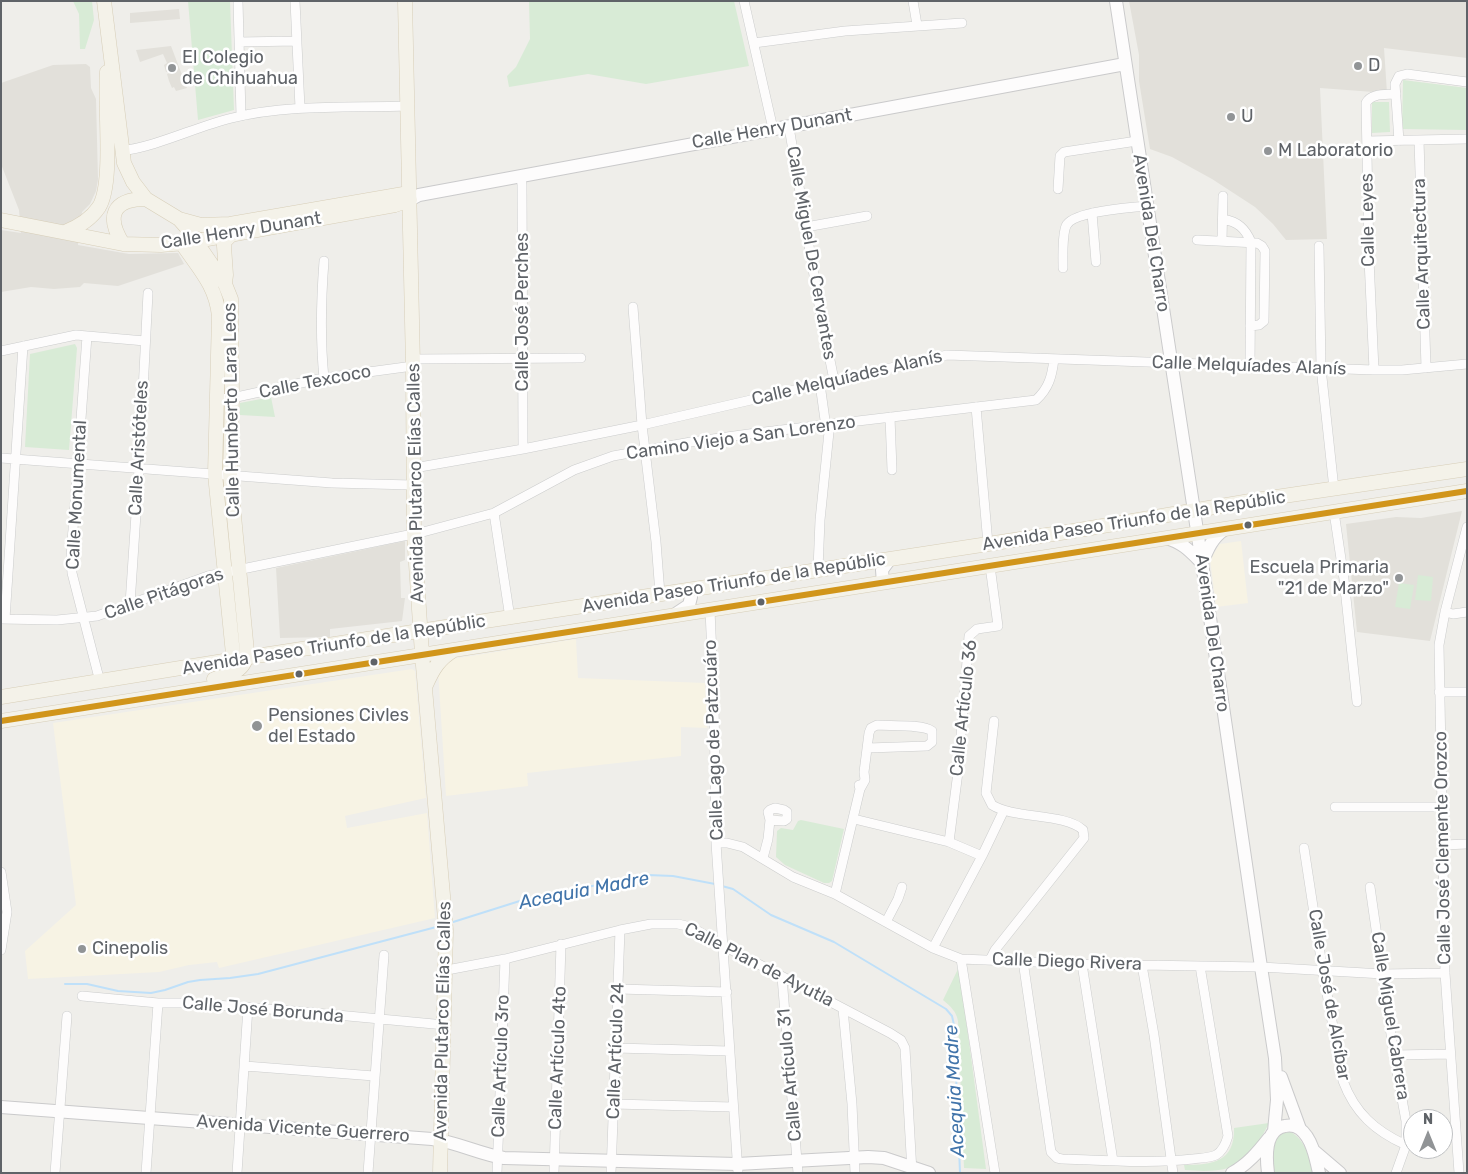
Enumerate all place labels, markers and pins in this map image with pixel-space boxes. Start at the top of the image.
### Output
place label: El Colegio de Chihuahua [182,47,298,90]
place label: D [1368,55,1380,77]
marker: D [1352,60,1364,72]
marker: El Colegio de Chihuahua [166,62,178,74]
place label: U [1241,106,1254,128]
marker: U [1225,111,1237,123]
place label: M Laboratorio [1278,140,1393,162]
marker: M Laboratorio [1262,145,1274,157]
unlabelled marker [1243,520,1253,530]
place label: Escuela Primaria "21 de Marzo" [1250,557,1389,600]
marker: Escuela Primaria "21 de Marzo" [1393,572,1405,584]
unlabelled marker [756,597,766,607]
unlabelled marker [369,657,379,667]
unlabelled marker [294,669,304,679]
place label: Pensiones Civles del Estado [268,705,409,748]
marker: Pensiones Civles del Estado [250,719,264,733]
place label: Cinepolis [92,938,168,960]
marker: Cinepolis [76,943,88,955]

